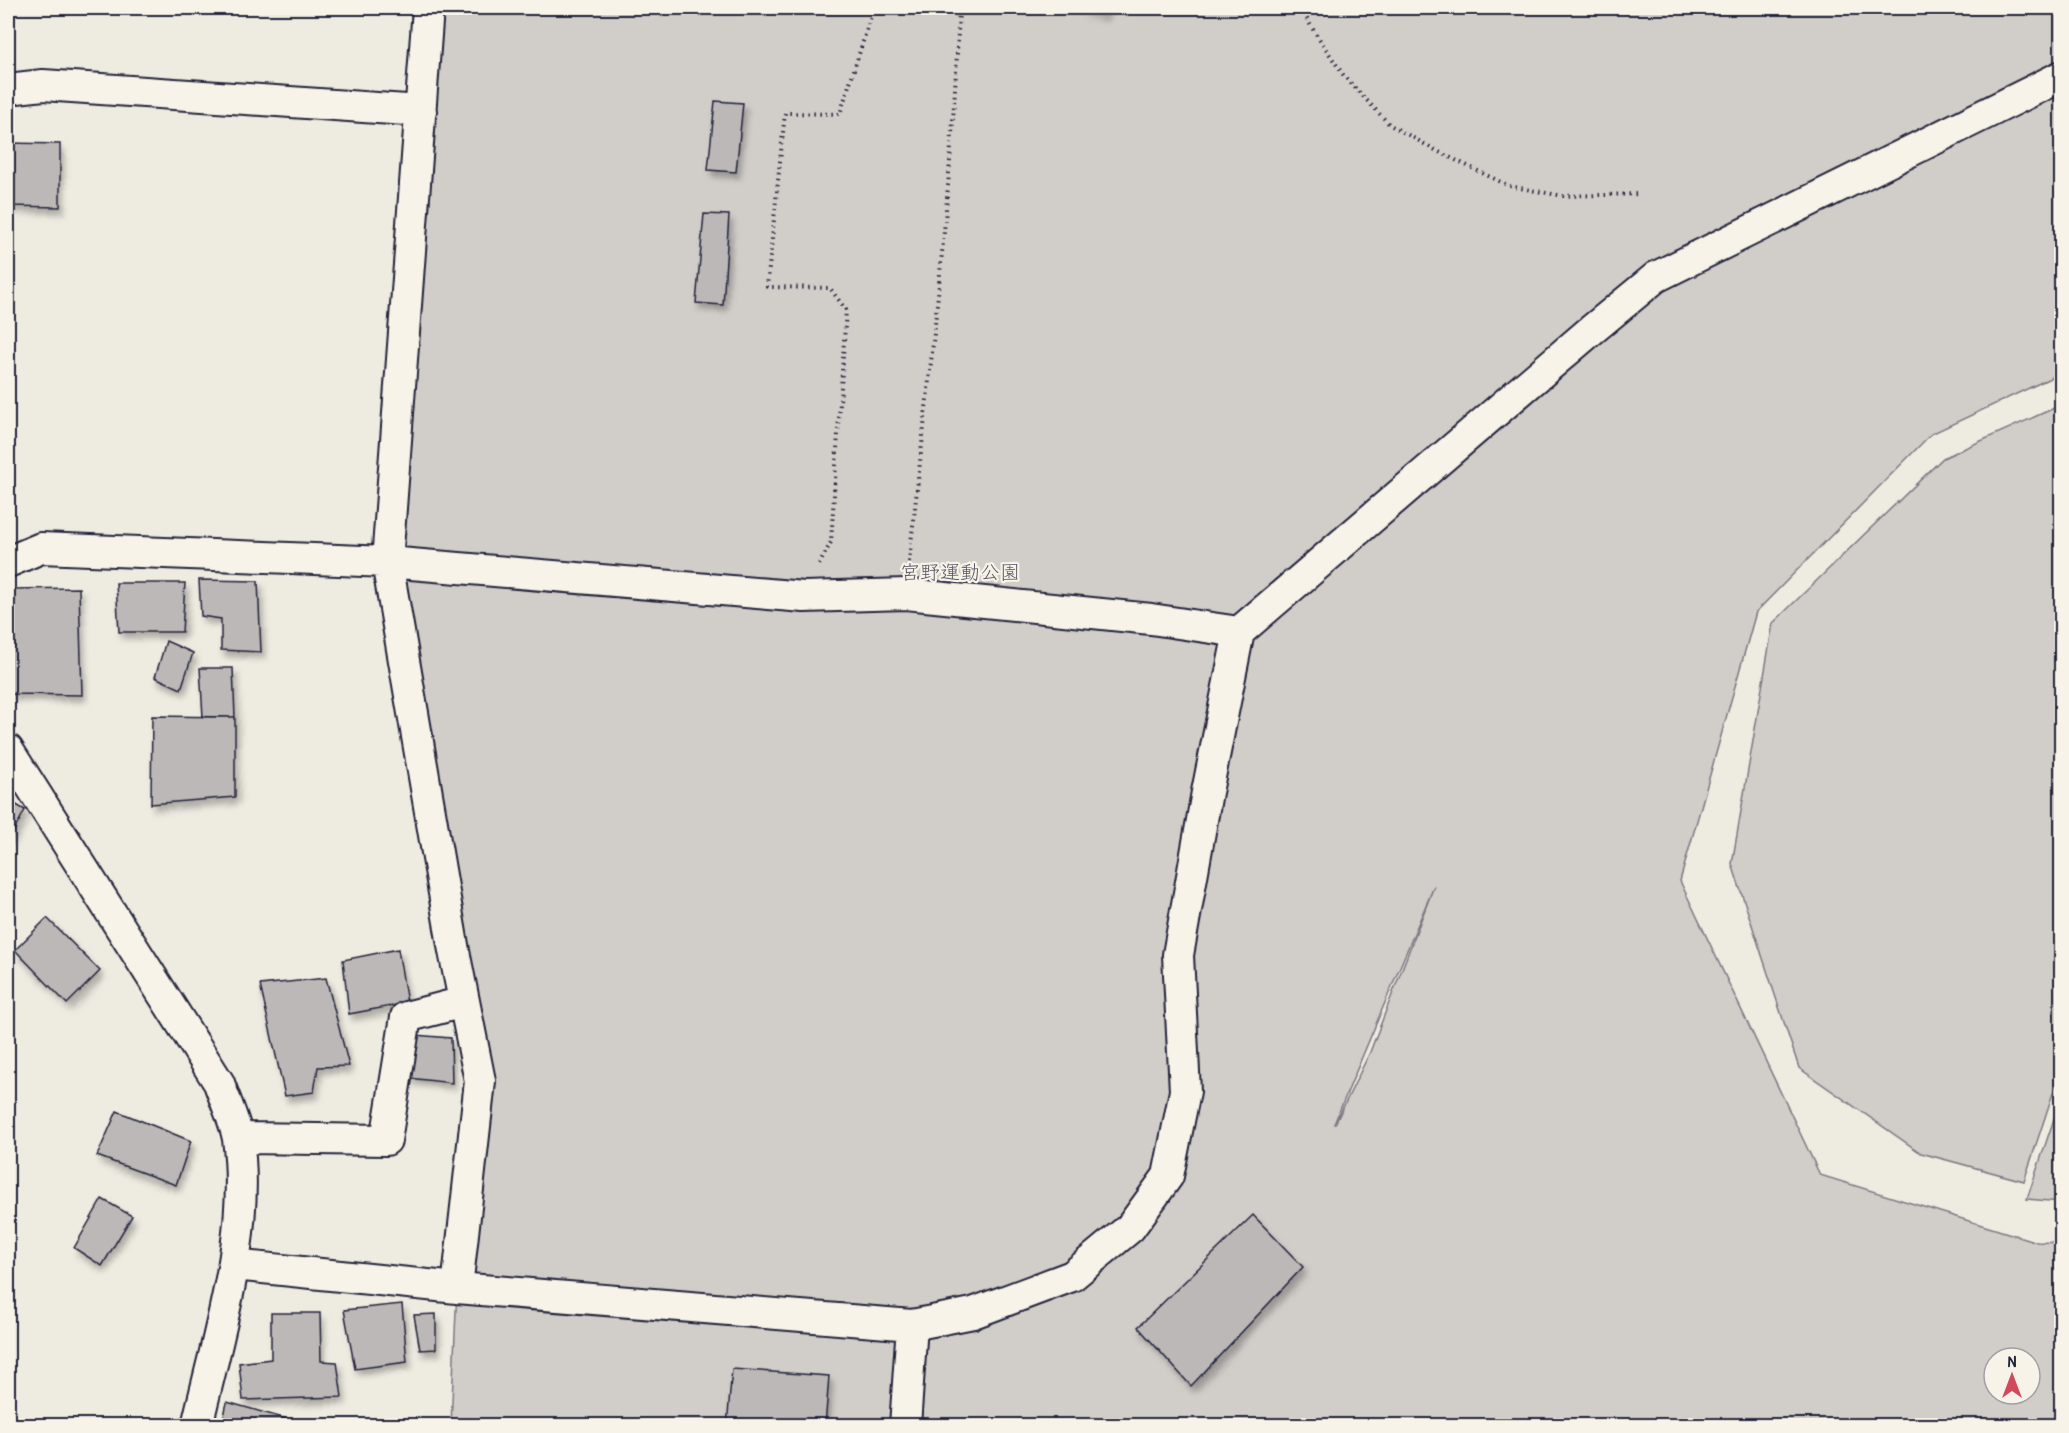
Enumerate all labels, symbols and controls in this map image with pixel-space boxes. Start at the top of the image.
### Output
park label: 宮野運動公園 [900,558,1020,585]
north arrow [1982,1346,2042,1406]
text: N [2008,1350,2017,1372]

